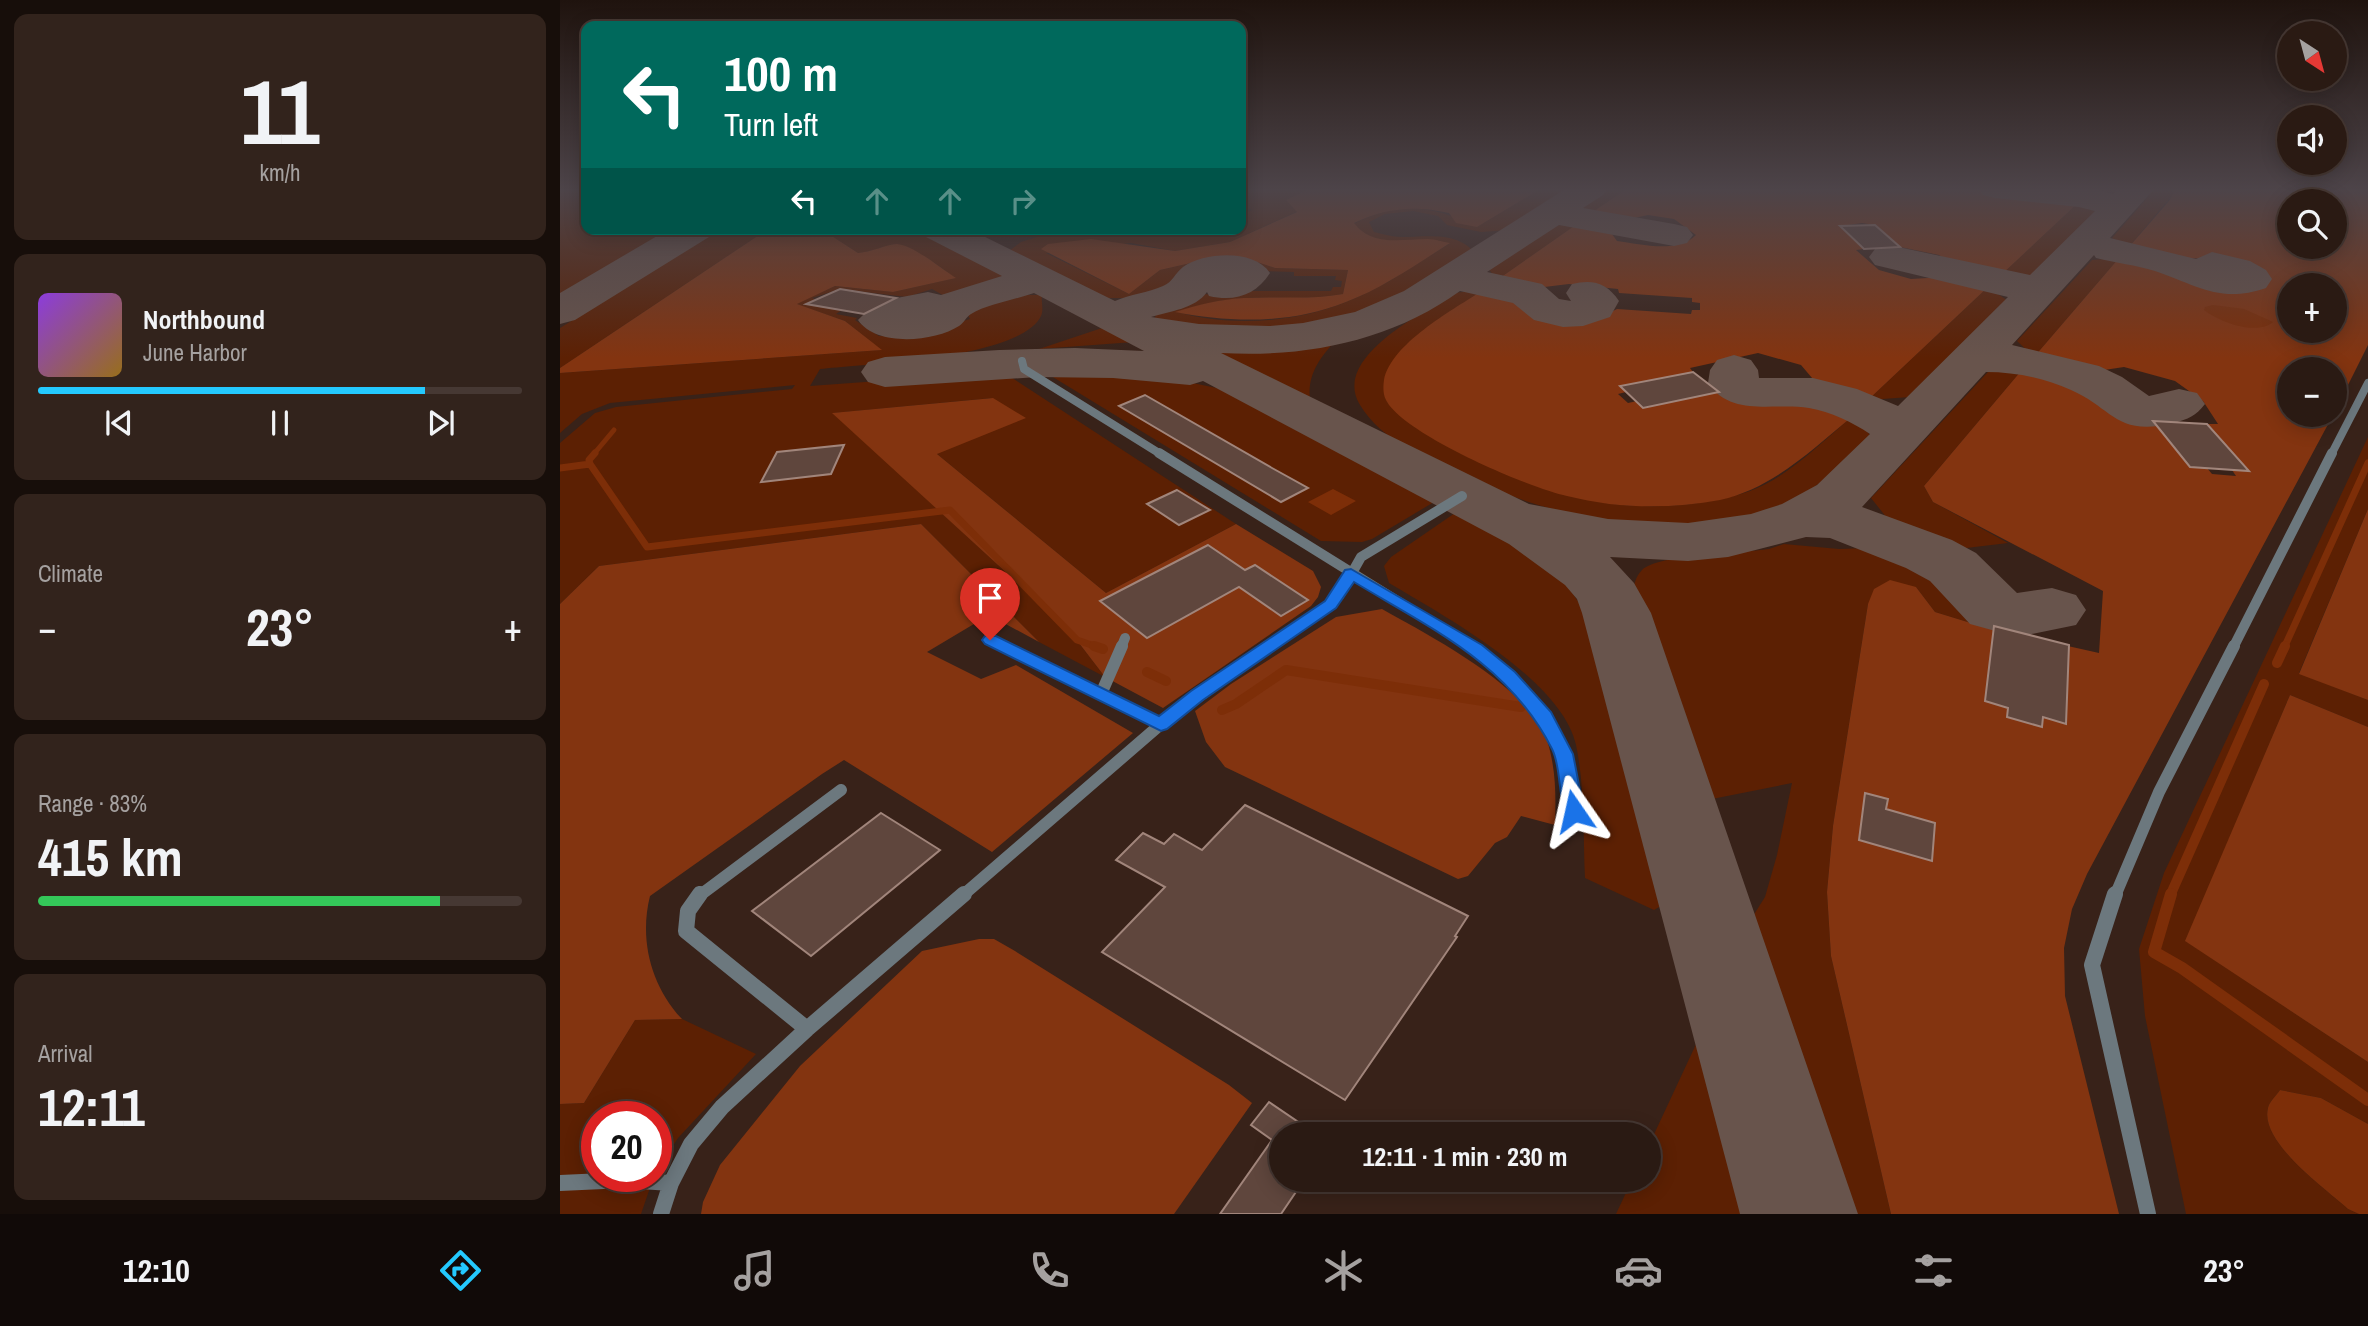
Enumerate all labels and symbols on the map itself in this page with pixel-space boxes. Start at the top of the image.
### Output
north arrow [2277,21,2347,91]
pin [960,568,1020,640]
position arrow [1537,774,1611,848]
speed limit sign: 20 [581,1101,672,1192]

